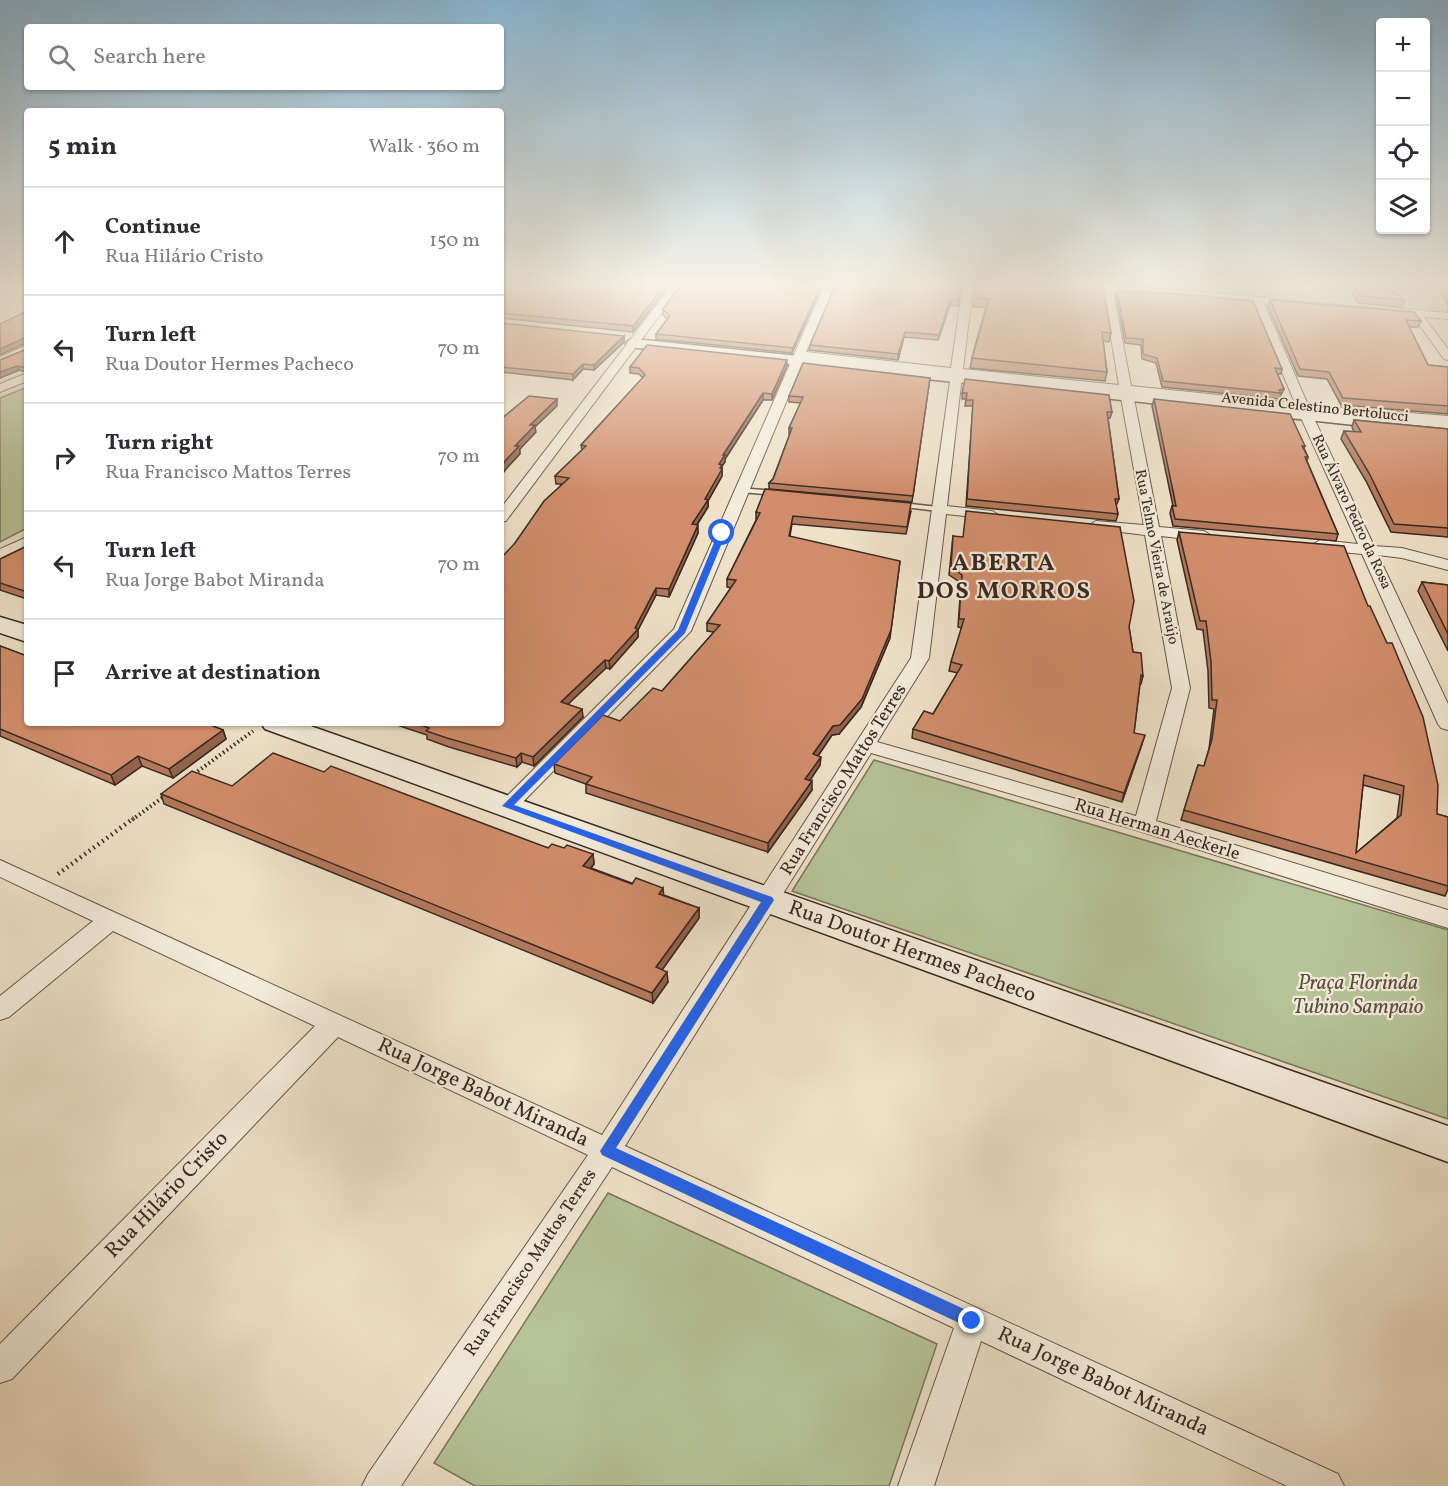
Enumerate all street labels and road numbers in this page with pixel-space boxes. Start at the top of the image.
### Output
street label: Avenida Celestino Bertolucci [1220,388,1410,428]
street label: Rua Álvaro Pedro da Rosa [1306,431,1396,593]
street label: Rua Telmo Vieira de Araújo [1129,468,1183,646]
street label: Rua Francisco Mattos Terres [775,679,913,881]
street label: Rua Herman Aeckerle [1071,793,1243,867]
street label: Rua Doutor Hermes Pacheco [784,894,1040,1010]
street label: Rua Jorge Babot Miranda [372,1031,594,1155]
street label: Rua Hilário Cristo [99,1125,235,1265]
street label: Rua Francisco Mattos Terres [459,1164,603,1362]
street label: Rua Jorge Babot Miranda [992,1320,1214,1444]

